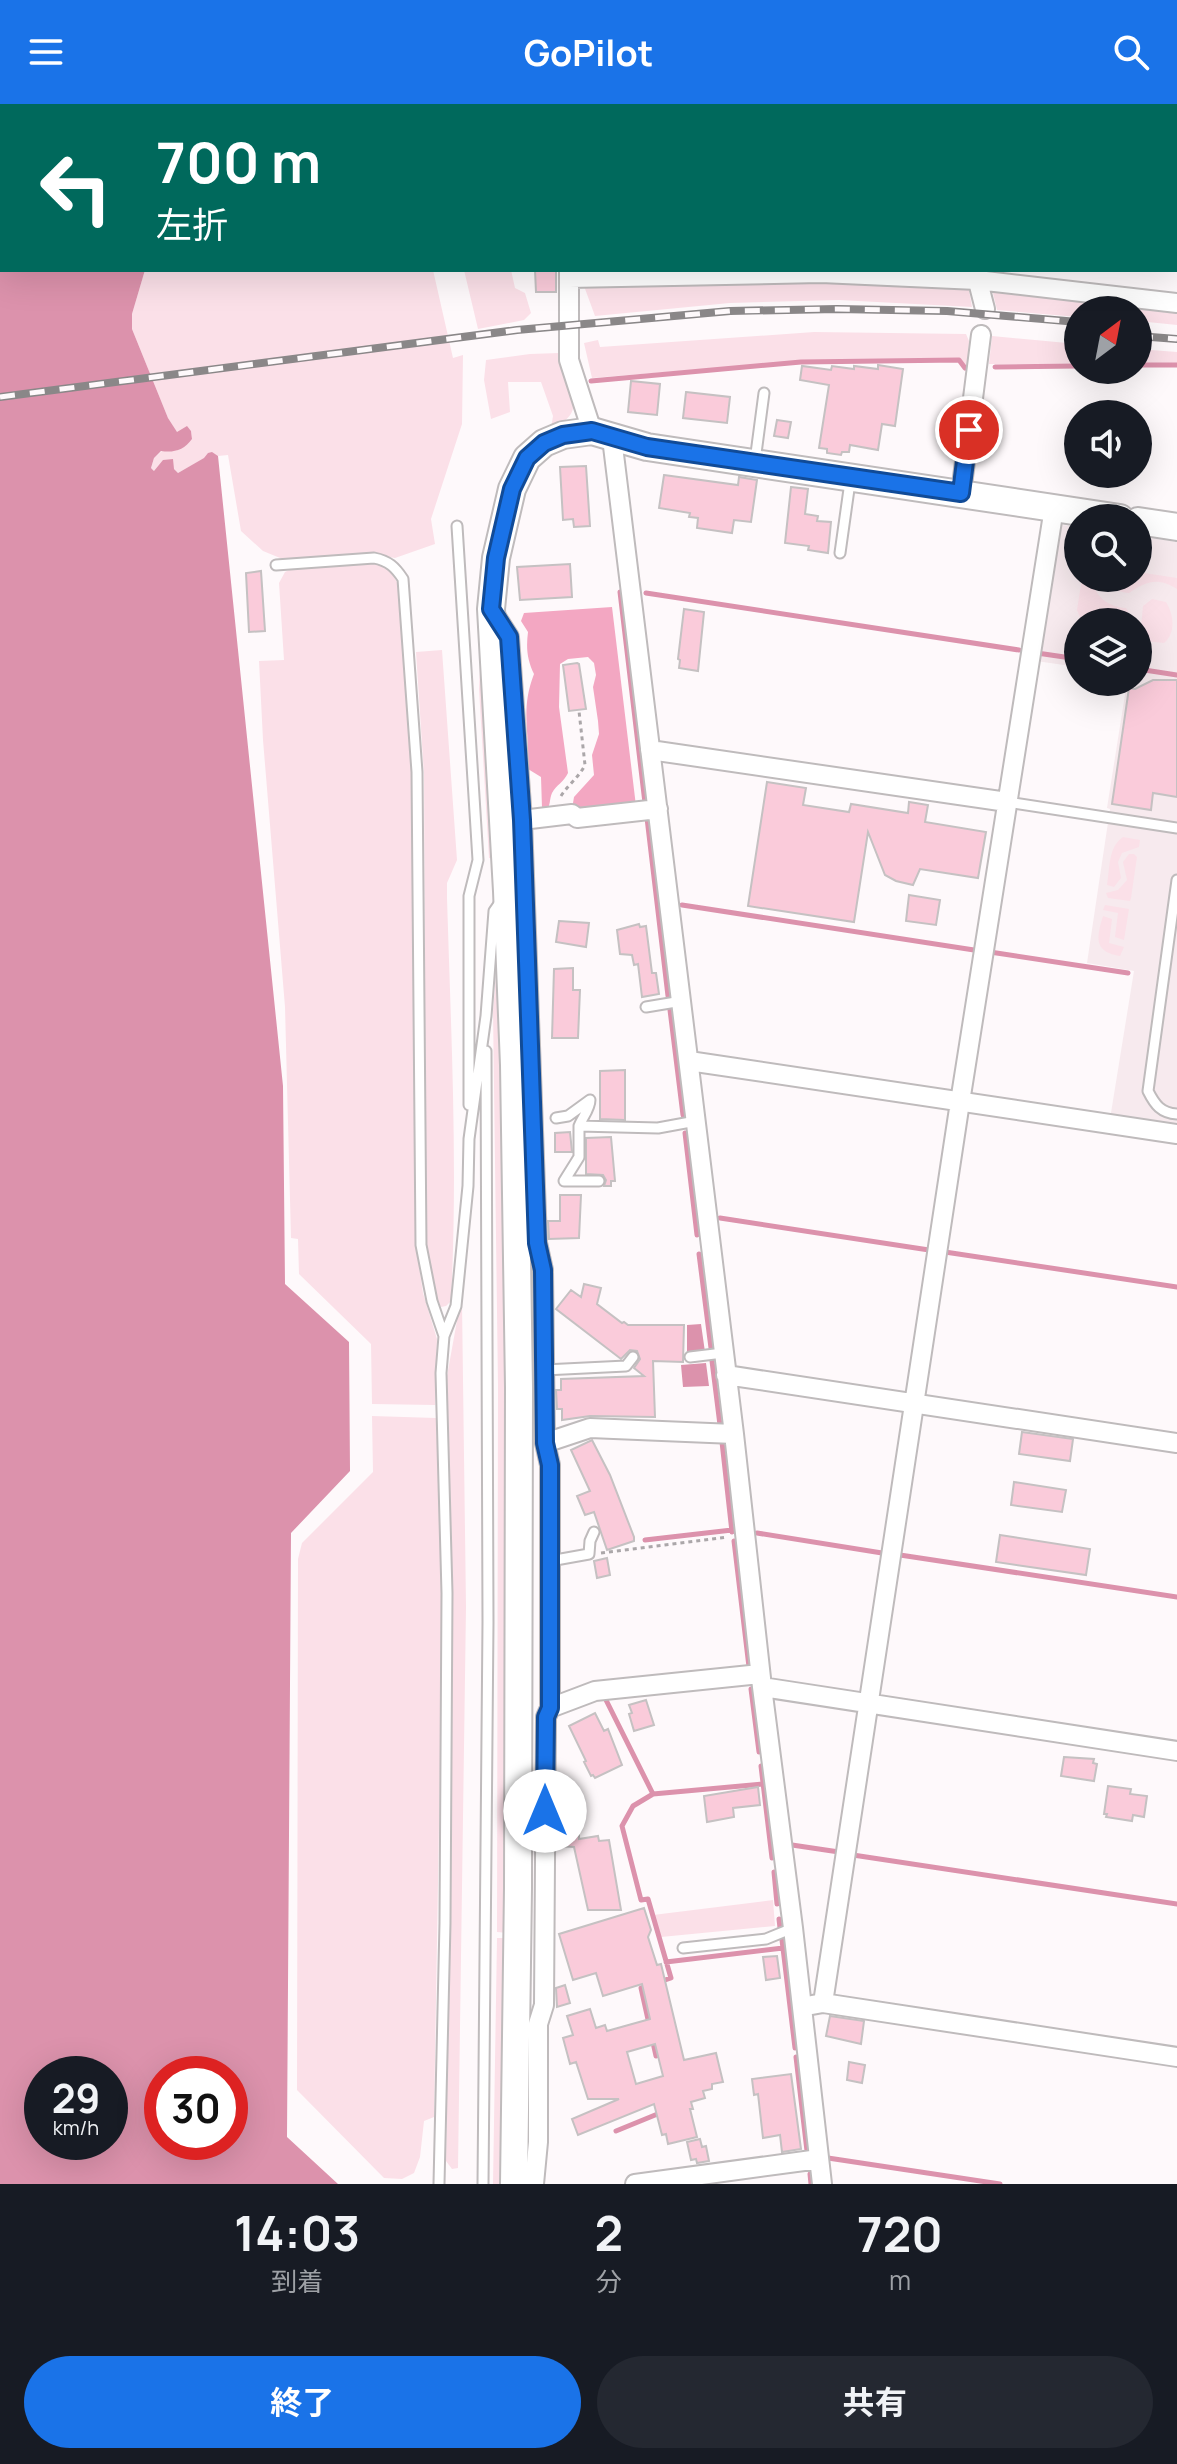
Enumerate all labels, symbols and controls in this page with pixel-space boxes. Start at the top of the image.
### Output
text: GoPilot [524,28,653,77]
icon: menu [24,30,68,74]
icon: search [1109,30,1153,74]
text: 700 m [156,123,321,200]
icon: left [24,136,128,240]
text: 左折 [156,200,228,249]
north arrow [1064,296,1152,384]
map controls [1064,296,1152,696]
pin [935,396,1003,464]
button: sound [1064,400,1152,488]
icon: arrive [947,408,991,452]
button: search [1064,504,1152,592]
button: layers [1064,608,1152,696]
position arrow [503,1769,587,1853]
speed limit sign: 30 [144,2056,248,2160]
text: 29 [52,2070,100,2125]
text: km/h [53,2114,99,2141]
text: 14:03 [234,2200,360,2265]
text: 2 [594,2200,623,2265]
text: 720 [857,2201,943,2266]
text: m [889,2262,911,2298]
text: 到着 [271,2263,323,2299]
text: 分 [596,2263,622,2299]
button: 終了 [24,2356,581,2448]
button: 共有 [597,2356,1153,2448]

